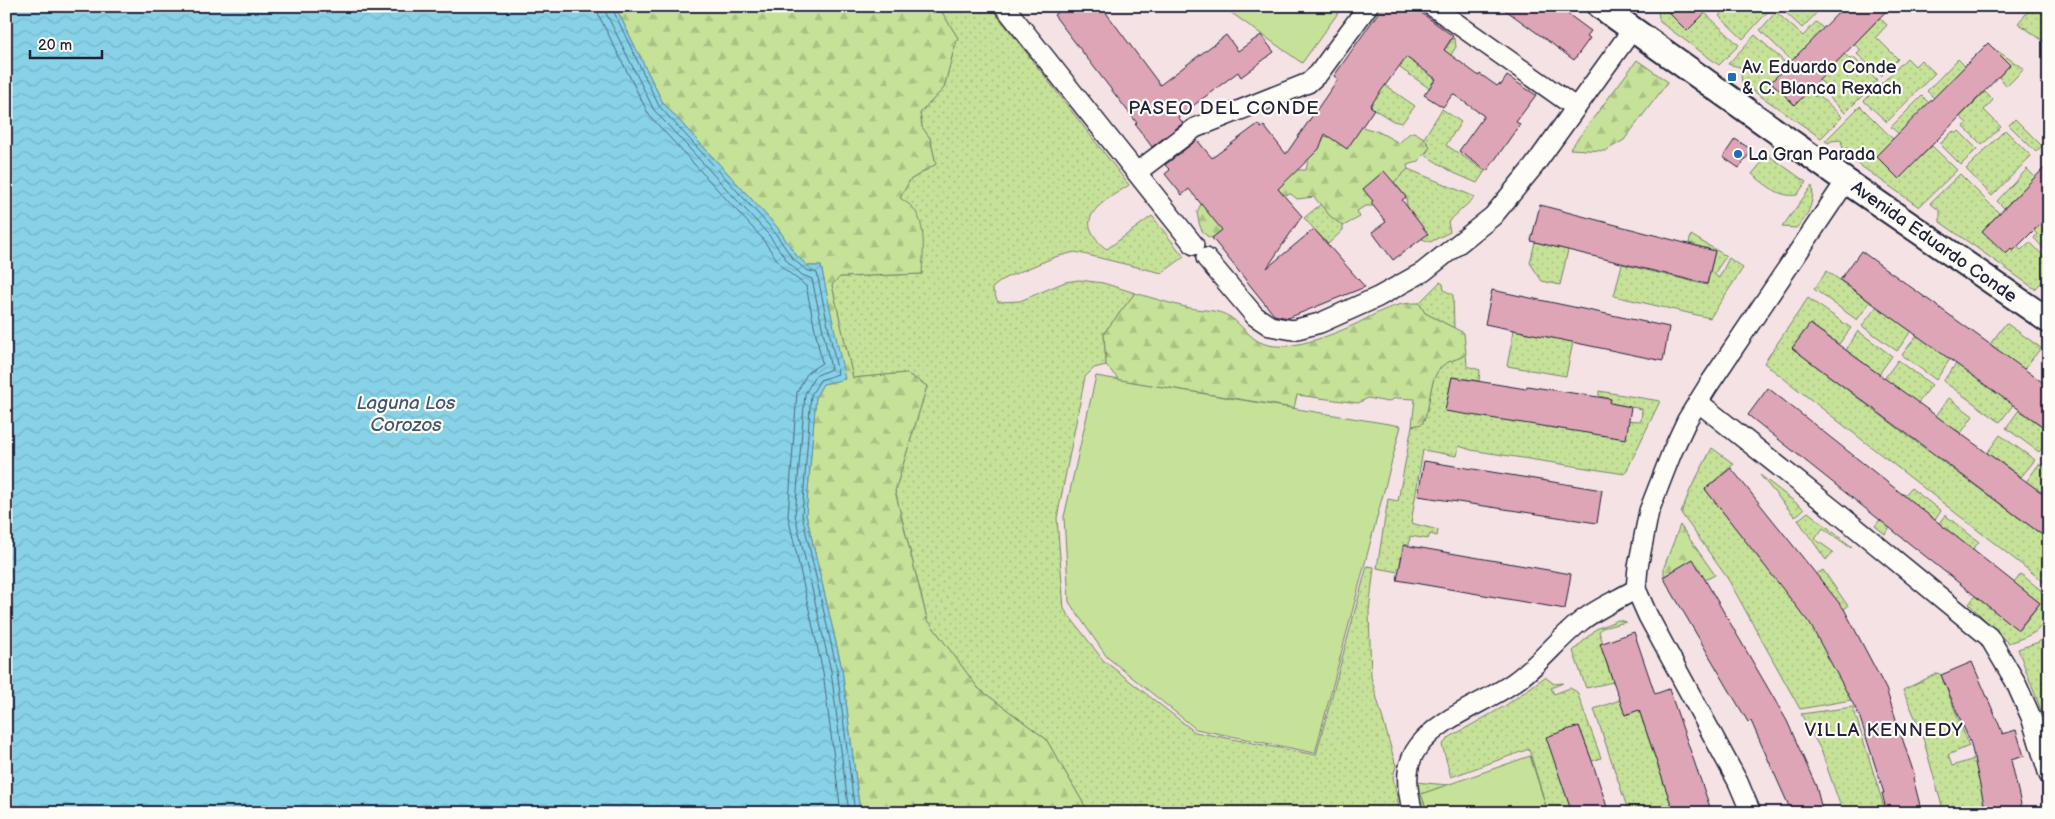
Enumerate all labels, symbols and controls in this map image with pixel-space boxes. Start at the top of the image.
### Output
scale bar [30,28,102,60]
text: 20 m [38,36,72,55]
place label: Av. Eduardo Conde & C. Blanca Rexach [1742,57,1902,99]
marker: Av. Eduardo Conde & C. Blanca Rexach [1726,71,1738,83]
district label: PASEO DEL CONDE [1128,97,1320,120]
place label: La Gran Parada [1748,144,1875,165]
marker: La Gran Parada [1732,148,1744,160]
street label: Avenida Eduardo Conde [1847,177,2021,307]
water label: Laguna Los Corozos [356,392,456,437]
district label: VILLA KENNEDY [1804,719,1964,742]

